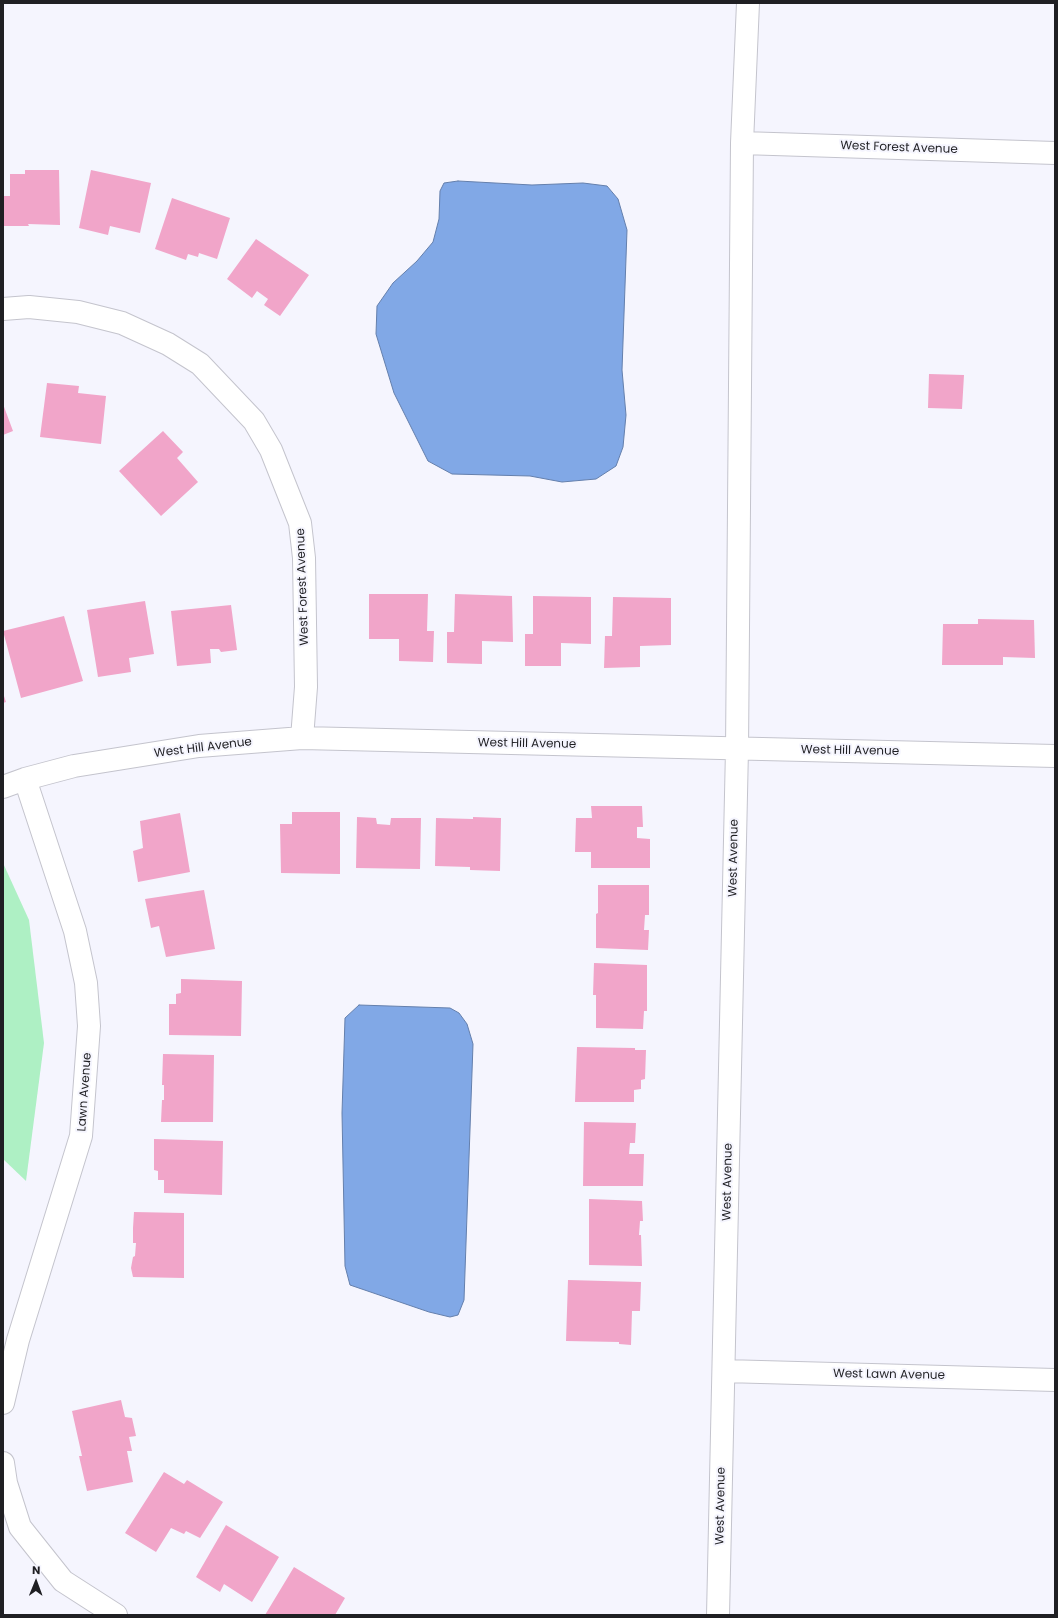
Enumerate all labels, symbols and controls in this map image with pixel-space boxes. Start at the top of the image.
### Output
street label: West Forest Avenue [840,139,958,157]
street label: West Forest Avenue [294,528,312,646]
street label: West Hill Avenue [153,735,253,761]
street label: West Hill Avenue [478,736,576,752]
street label: West Hill Avenue [801,743,899,759]
street label: West Avenue [726,819,742,897]
street label: Lawn Avenue [75,1052,95,1132]
street label: West Avenue [720,1143,736,1221]
street label: West Lawn Avenue [833,1367,945,1383]
street label: West Avenue [713,1467,729,1545]
north arrow [16,1562,56,1602]
text: N [32,1562,40,1578]

